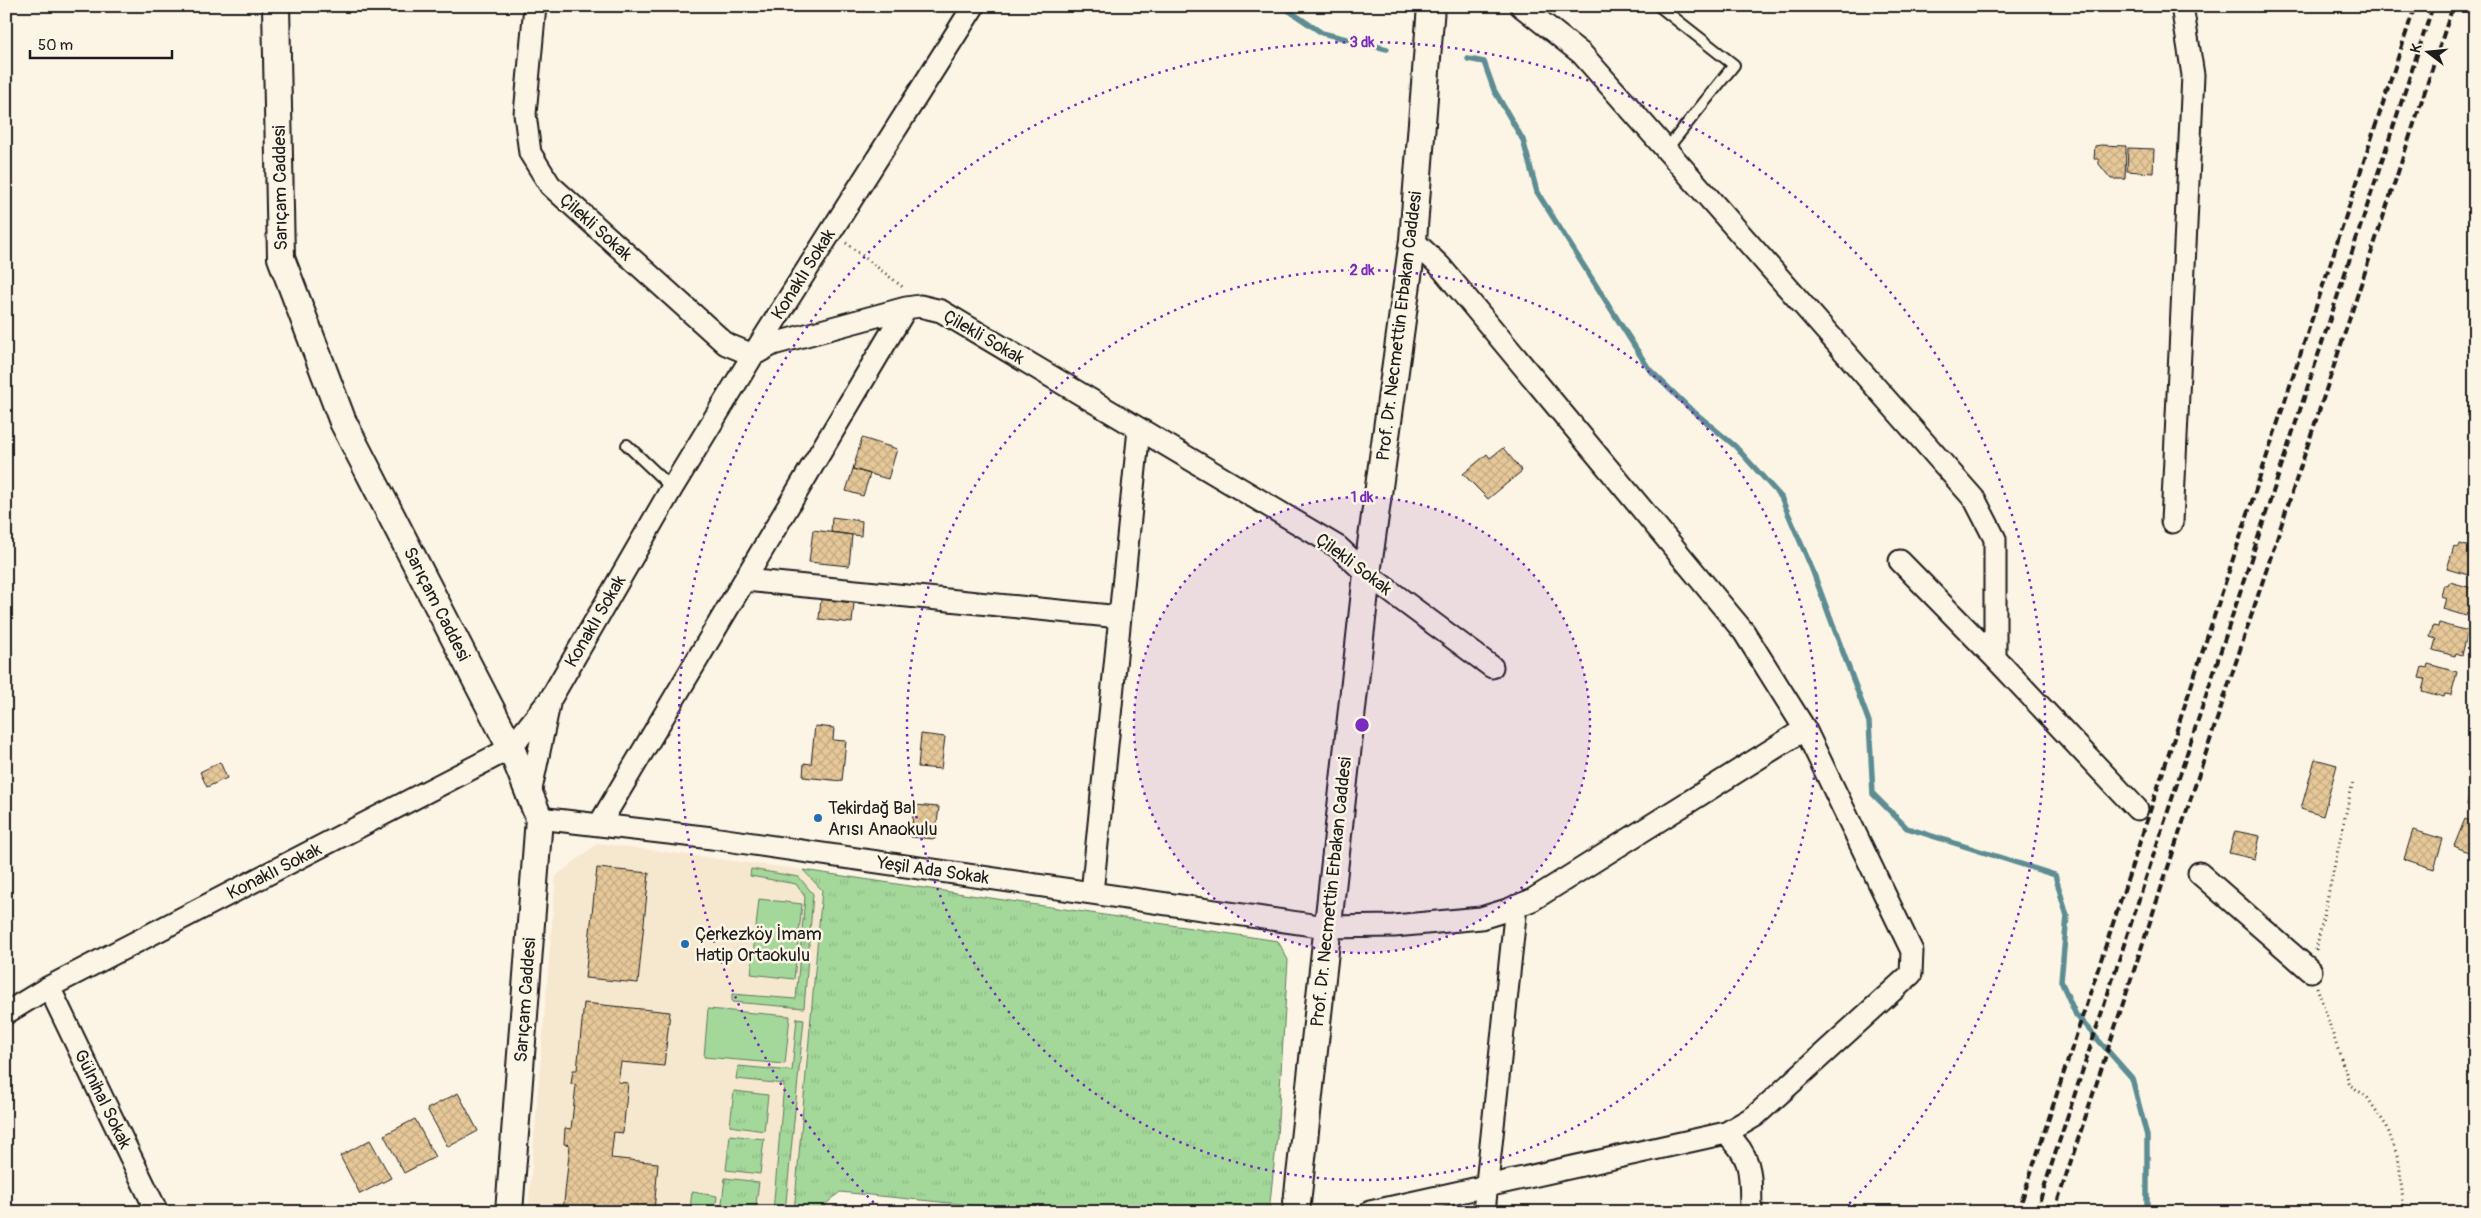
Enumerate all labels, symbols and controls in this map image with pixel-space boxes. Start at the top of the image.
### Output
scale bar [30,28,172,60]
north arrow [2404,28,2454,78]
text: 3 dk [1349,33,1375,52]
text: 50 m [38,36,73,55]
text: K [2407,42,2425,55]
street label: Sarıçam Caddesi [268,125,293,251]
street label: Çilekli Sokak [554,189,637,266]
street label: Prof. Dr. Necmettin Erbakan Caddesi [1372,190,1427,462]
street label: Konaklı Sokak [766,224,841,324]
text: 2 dk [1349,261,1375,280]
street label: Çilekli Sokak [939,305,1029,370]
text: 1 dk [1351,488,1374,507]
street label: Çilekli Sokak [1311,528,1397,601]
street label: Sarıçam Caddesi [398,543,475,665]
street label: Konaklı Sokak [560,570,631,672]
centre of rings [1353,716,1371,734]
street label: Prof. Dr. Necmettin Erbakan Caddesi [1306,756,1357,1028]
place label: Tekirdağ Bal Arısı Anaokulu [828,797,938,841]
marker: Tekirdağ Bal Arısı Anaokulu [812,812,824,824]
street label: Konaklı Sokak [223,838,326,905]
street label: Yeşil Ada Sokak [874,851,991,890]
place label: Çerkezköy İmam Hatip Ortaokulu [695,923,822,967]
street label: Sarıçam Caddesi [510,937,541,1063]
marker: Çerkezköy İmam Hatip Ortaokulu [679,938,691,950]
street label: Gülnihal Sokak [69,1046,137,1153]

